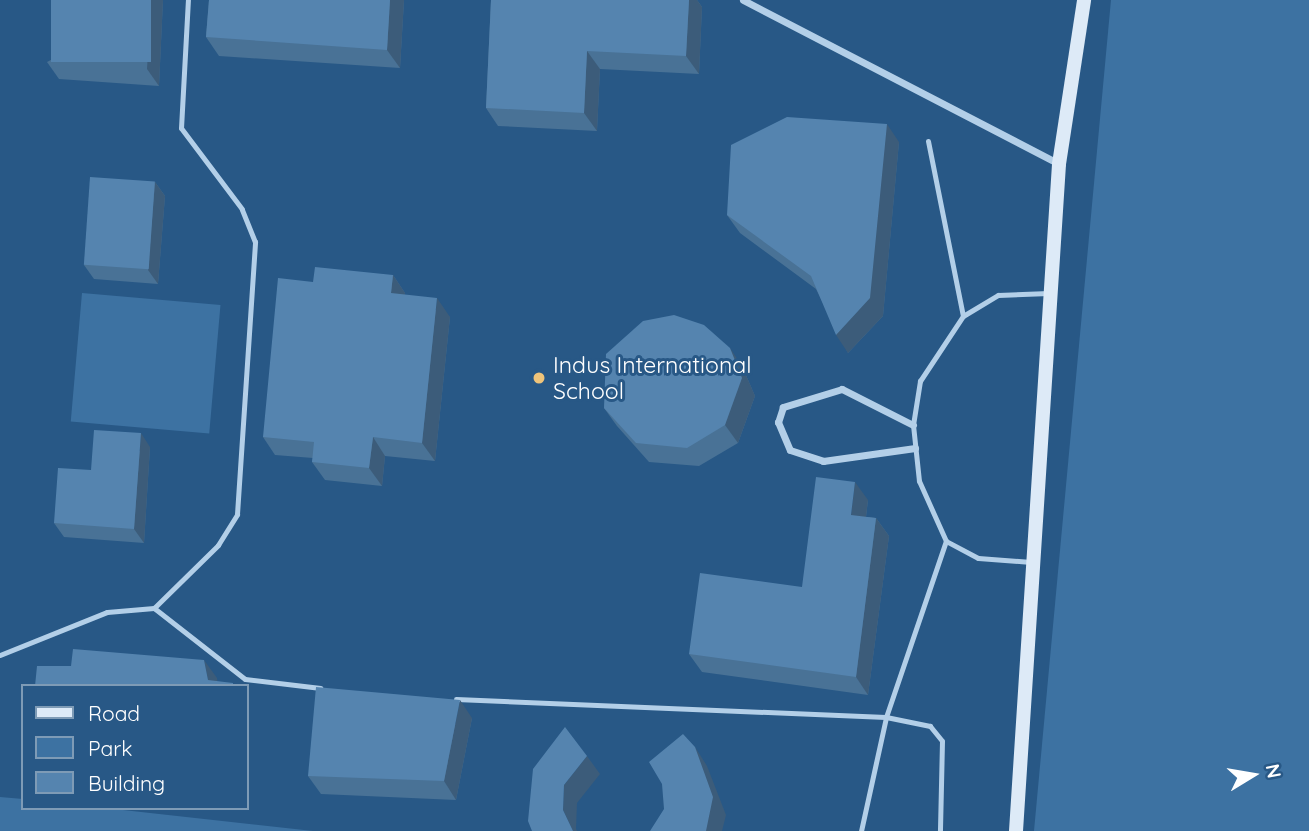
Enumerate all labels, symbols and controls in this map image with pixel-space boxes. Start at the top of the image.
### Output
place label: Indus International School [553,351,751,405]
marker: Indus International School [531,370,547,386]
legend [21,684,248,810]
text: Road [88,700,140,726]
text: Park [88,735,132,761]
north arrow [1218,740,1288,810]
text: N [1261,762,1287,780]
text: Building [88,770,165,796]

